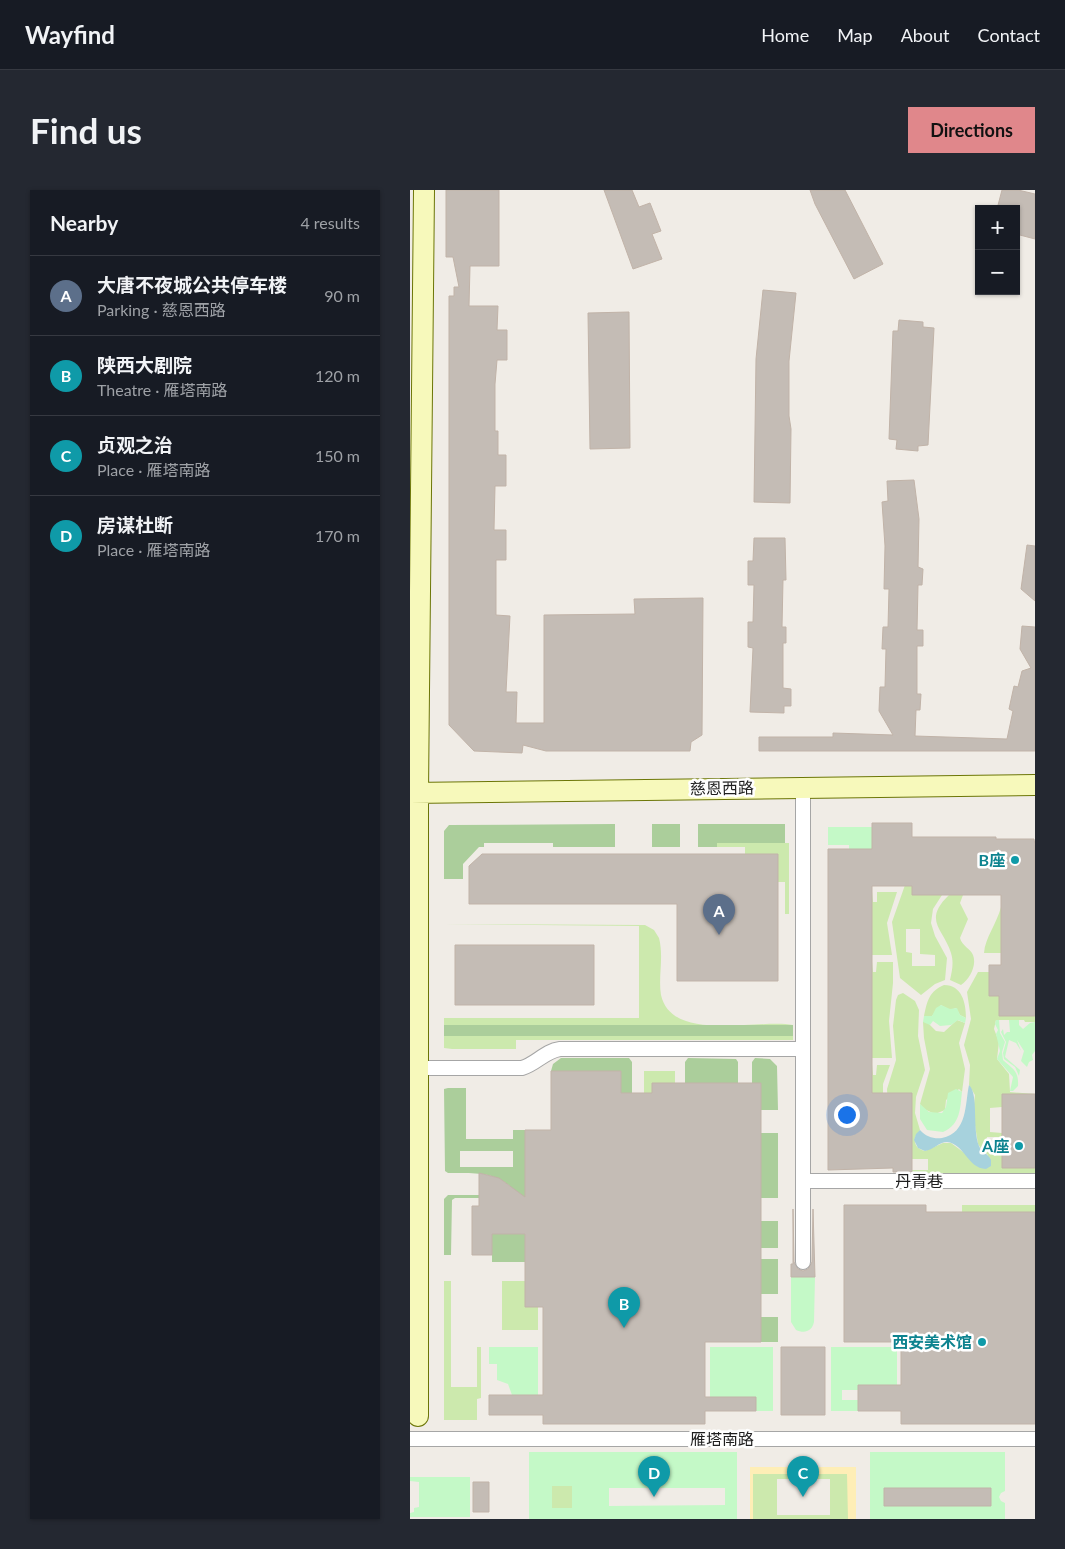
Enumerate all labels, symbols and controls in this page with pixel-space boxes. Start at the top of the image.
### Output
text: Wayfind [25,20,115,49]
text: Home [761,24,809,46]
text: Map [837,24,873,46]
text: About [901,24,950,46]
text: Contact [978,24,1040,46]
button: Directions [908,107,1035,153]
text: Find us [30,109,142,151]
map controls [975,205,1020,295]
button: + [975,205,1020,250]
text: Nearby [50,210,118,235]
text: 4 results [300,213,360,232]
button: − [975,250,1020,295]
text: 大唐不夜城公共停车楼 [97,273,287,296]
text: A [60,286,72,305]
text: 90 m [324,286,360,305]
text: Parking · 慈恩西路 [97,300,226,319]
text: 陕西大剧院 [97,353,192,376]
text: B [61,366,71,385]
text: 120 m [315,366,360,385]
text: Theatre · 雁塔南路 [97,380,228,399]
text: 贞观之治 [97,433,173,456]
text: C [61,446,71,465]
text: 150 m [315,446,360,465]
text: Place · 雁塔南路 [97,460,211,479]
text: 房谋杜断 [97,513,173,536]
text: D [60,526,72,545]
text: 170 m [315,526,360,545]
text: Place · 雁塔南路 [97,540,211,559]
street label: 慈恩西路 [690,777,754,798]
place label: B座 [978,850,1005,869]
marker: B座 [1009,854,1021,866]
pin: A [703,894,735,935]
your location [834,1102,860,1128]
place label: A座 [981,1136,1009,1155]
marker: A座 [1013,1140,1025,1152]
street label: 丹青巷 [895,1171,943,1190]
pin: B [608,1287,640,1328]
place label: 西安美术馆 [892,1332,972,1351]
marker: 西安美术馆 [976,1336,988,1348]
street label: 雁塔南路 [690,1429,754,1448]
pin: D [638,1456,670,1497]
pin: C [787,1456,819,1497]

